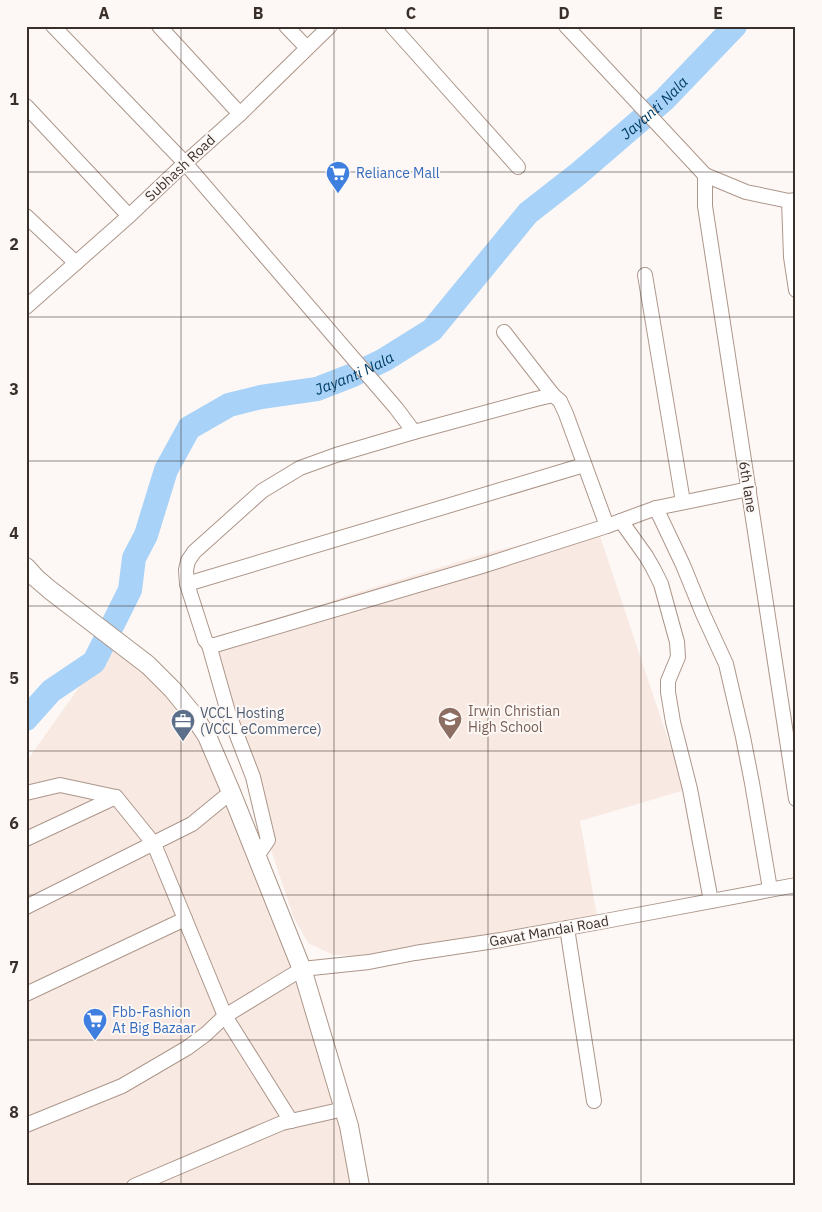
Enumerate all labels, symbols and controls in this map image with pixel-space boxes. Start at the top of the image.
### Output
text: A [99,3,110,23]
text: B [253,3,264,23]
text: C [406,3,416,23]
text: D [558,3,570,23]
text: E [713,3,723,23]
water label: Jayanti Nala [616,72,692,143]
text: 1 [9,89,19,109]
street label: Subhash Road [141,131,219,205]
supermarket icon: Reliance Mall [325,160,351,194]
place label: Reliance Mall [356,164,440,182]
text: 2 [9,234,19,254]
water label: Jayanti Nala [312,347,397,399]
text: 3 [9,379,19,399]
street label: 6th lane [735,460,761,514]
text: 4 [9,523,19,543]
text: 5 [9,668,19,688]
place label: Irwin Christian High School [468,702,560,736]
place label: VCCL Hosting (VCCL eCommerce) [200,704,322,738]
school or university icon: Irwin Christian High School [437,706,463,740]
office icon: VCCL Hosting (VCCL eCommerce) [170,708,196,742]
text: 6 [9,813,19,833]
street label: Gavat Mandai Road [488,912,610,950]
text: 7 [9,957,19,977]
place label: Fbb-Fashion At Big Bazaar [112,1003,196,1037]
supermarket icon: Fbb-Fashion At Big Bazaar [82,1007,108,1041]
text: 8 [9,1102,19,1122]

